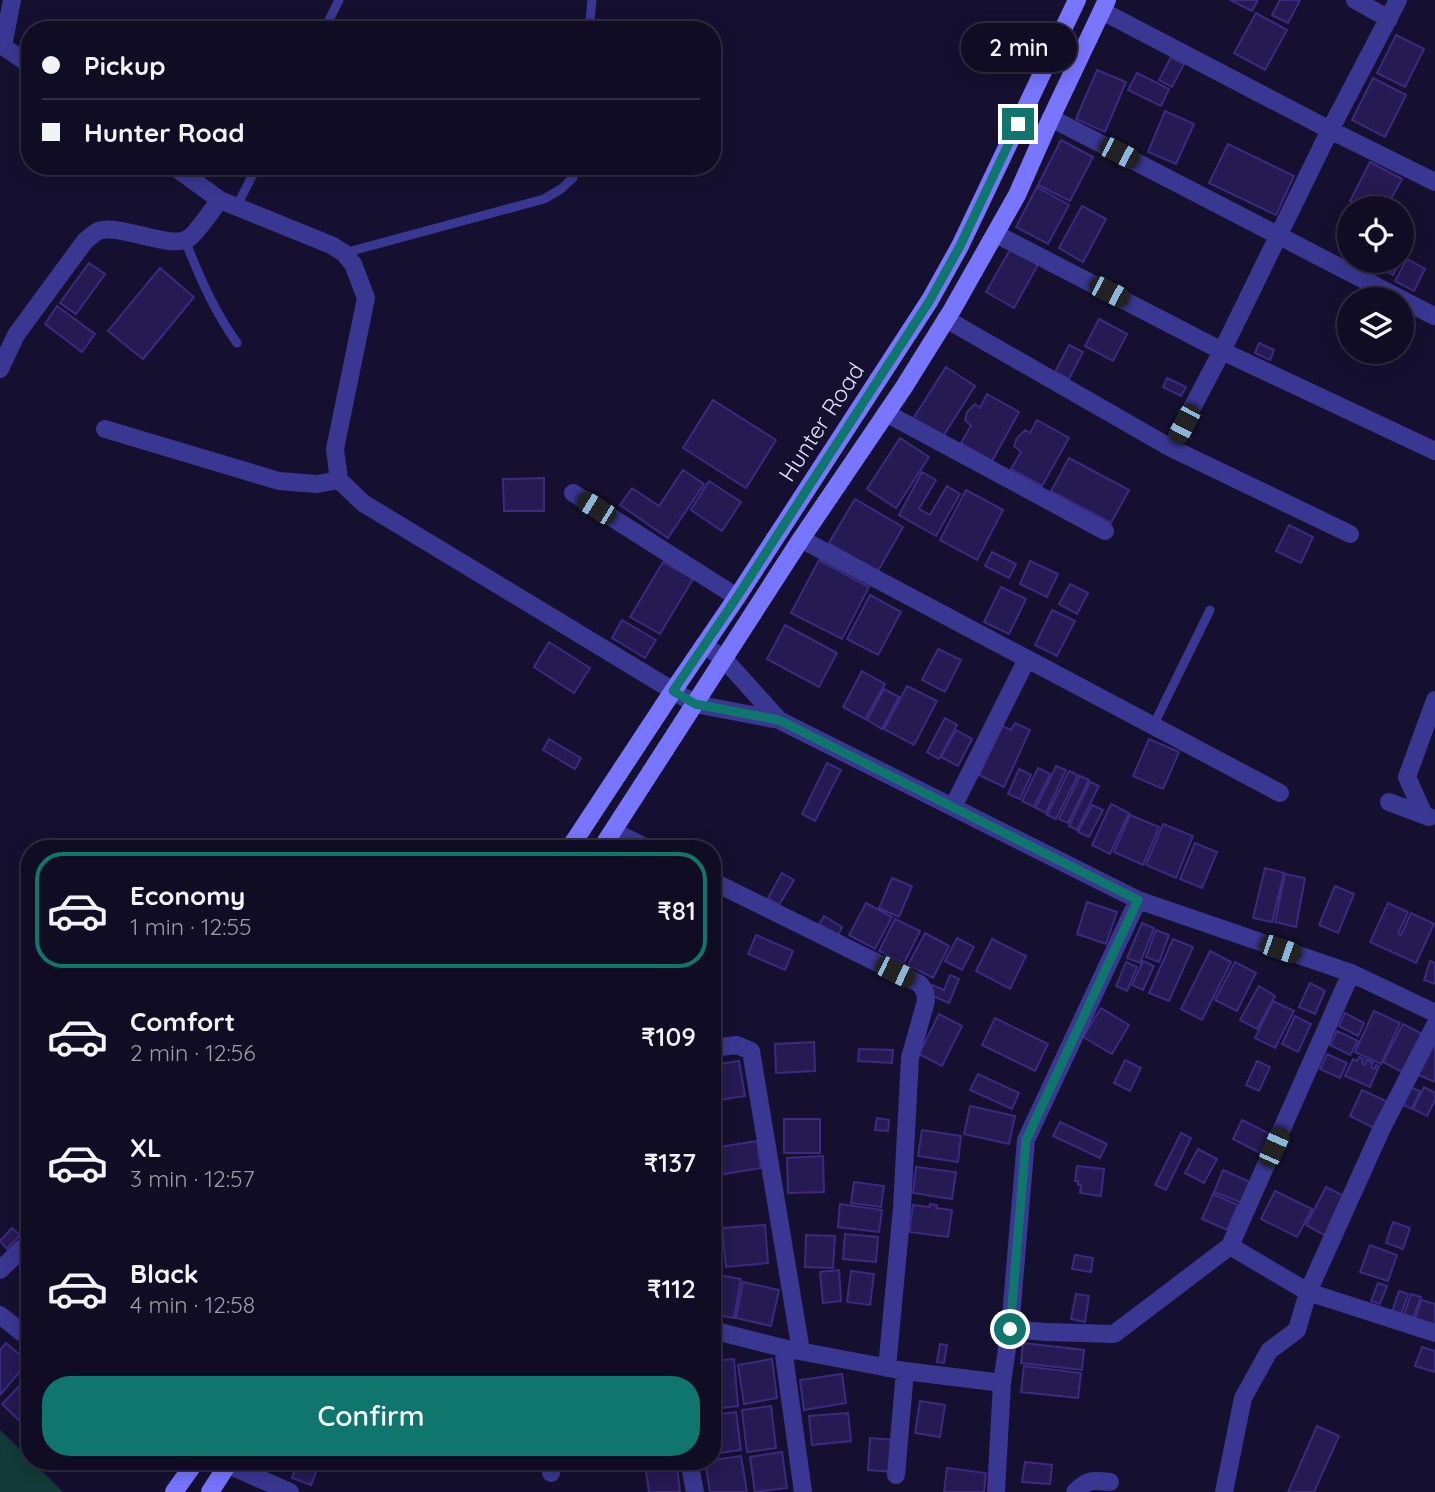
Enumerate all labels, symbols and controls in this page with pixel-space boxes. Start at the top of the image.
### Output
callout: 2 min [960,23,1076,72]
text: 2 min [989,33,1049,62]
text: Pickup [84,49,166,82]
route end [1002,108,1034,140]
text: Hunter Road [84,116,244,149]
car [1096,134,1143,172]
map controls [1337,196,1414,364]
button: locate [1337,196,1414,273]
car [1086,273,1133,311]
button: layers [1337,287,1414,364]
street label: Hunter Road [772,357,870,487]
car [1165,401,1204,447]
car [573,488,620,528]
icon: car [46,879,109,942]
text: Economy [130,879,245,912]
text: ₹81 [657,894,696,927]
text: 1 min · 12:55 [130,912,252,941]
car [1257,932,1304,966]
car [872,953,919,991]
icon: car [46,1005,109,1068]
text: Comfort [130,1005,235,1038]
text: ₹109 [641,1020,696,1053]
text: 2 min · 12:56 [130,1038,256,1067]
car [1256,1124,1293,1170]
icon: car [46,1131,109,1194]
text: XL [130,1131,162,1164]
text: ₹137 [644,1146,696,1179]
text: 3 min · 12:57 [130,1164,254,1193]
icon: car [46,1257,109,1320]
text: Black [130,1257,199,1290]
text: ₹112 [647,1272,696,1305]
text: 4 min · 12:58 [130,1290,255,1319]
route start [994,1313,1026,1345]
button: Confirm [42,1376,700,1456]

